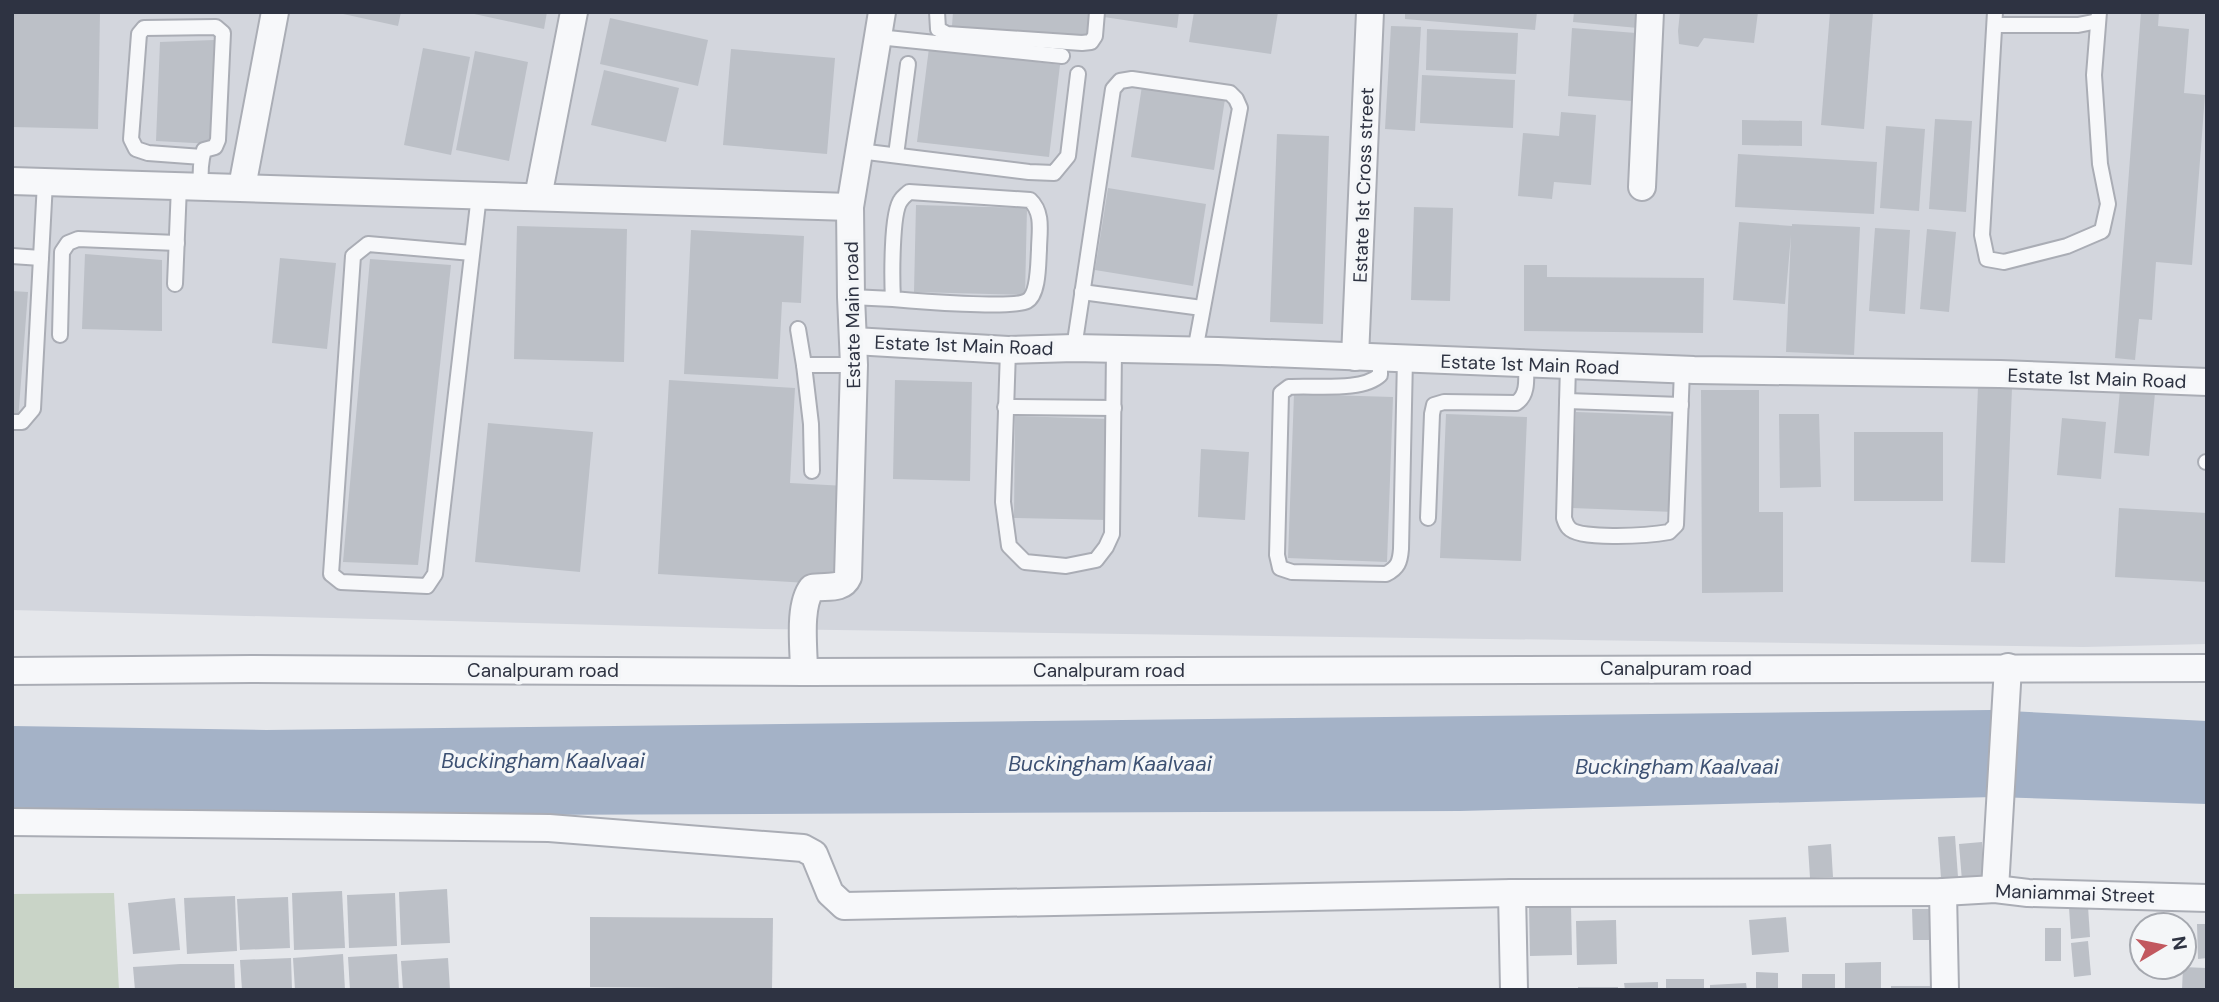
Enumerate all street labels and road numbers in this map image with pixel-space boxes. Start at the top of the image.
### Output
street label: Estate 1st Cross street [1348,87,1379,283]
street label: Estate Main road [839,241,866,389]
street label: Estate 1st Main Road [874,330,1054,361]
street label: Estate 1st Main Road [1440,349,1620,380]
street label: Estate 1st Main Road [2007,363,2187,394]
street label: Canalpuram road [1600,656,1752,681]
street label: Canalpuram road [467,658,619,683]
street label: Canalpuram road [1033,658,1185,683]
street label: Maniammai Street [1995,878,2155,909]

